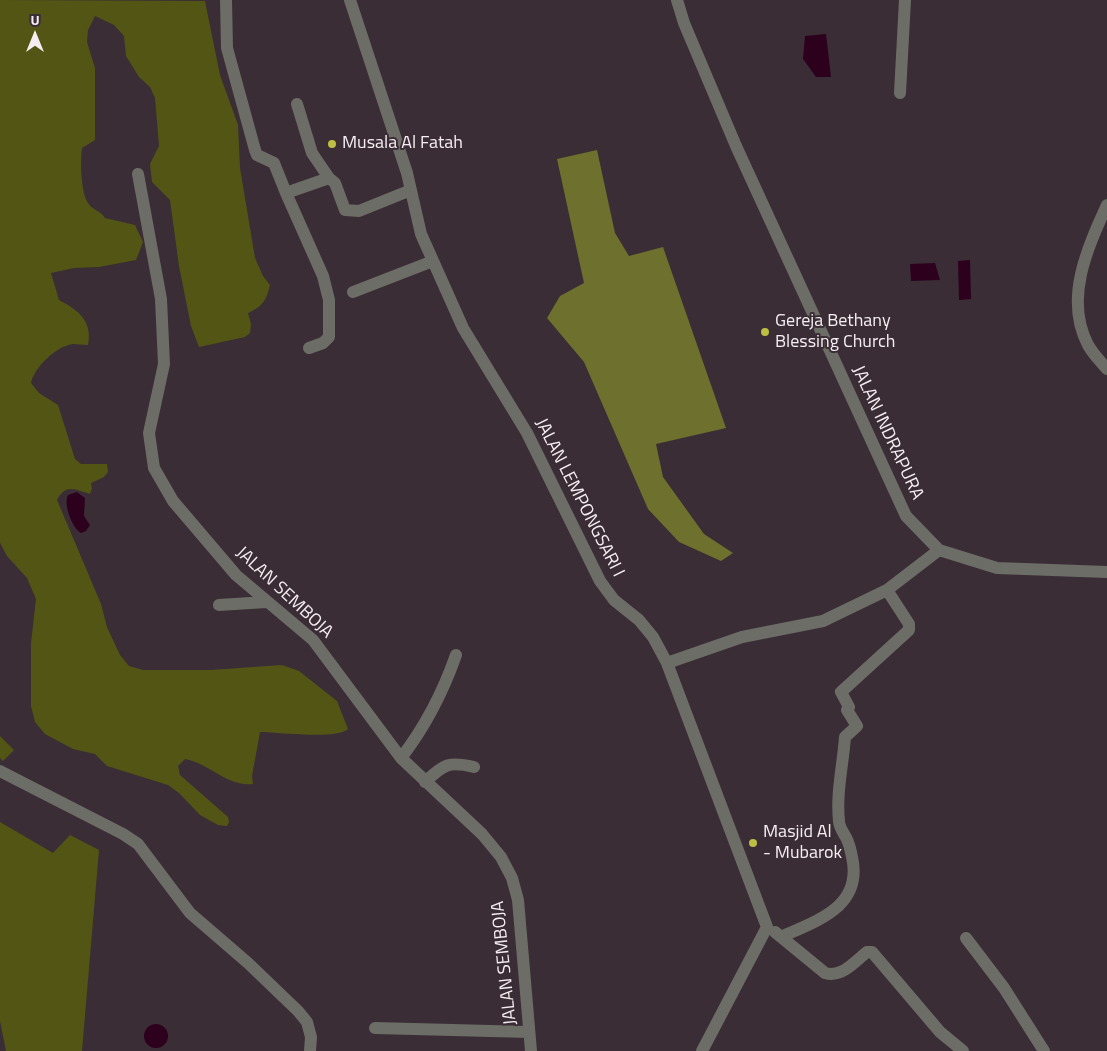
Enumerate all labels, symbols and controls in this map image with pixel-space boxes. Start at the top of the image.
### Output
text: U [30,9,40,30]
north arrow [10,10,60,60]
place label: Musala Al Fatah [342,133,463,155]
marker: Musala Al Fatah [326,138,338,150]
place label: Gereja Bethany Blessing Church [775,311,895,354]
marker: Gereja Bethany Blessing Church [759,326,771,338]
street label: JALAN INDRAPURA [847,363,927,503]
street label: JALAN LEMPONGSARI I [530,415,628,581]
street label: JALAN SEMBOJA [231,543,337,643]
place label: Masjid Al - Mubarok [763,822,842,864]
marker: Masjid Al - Mubarok [747,837,759,849]
street label: JALAN SEMBOJA [488,900,522,1026]

